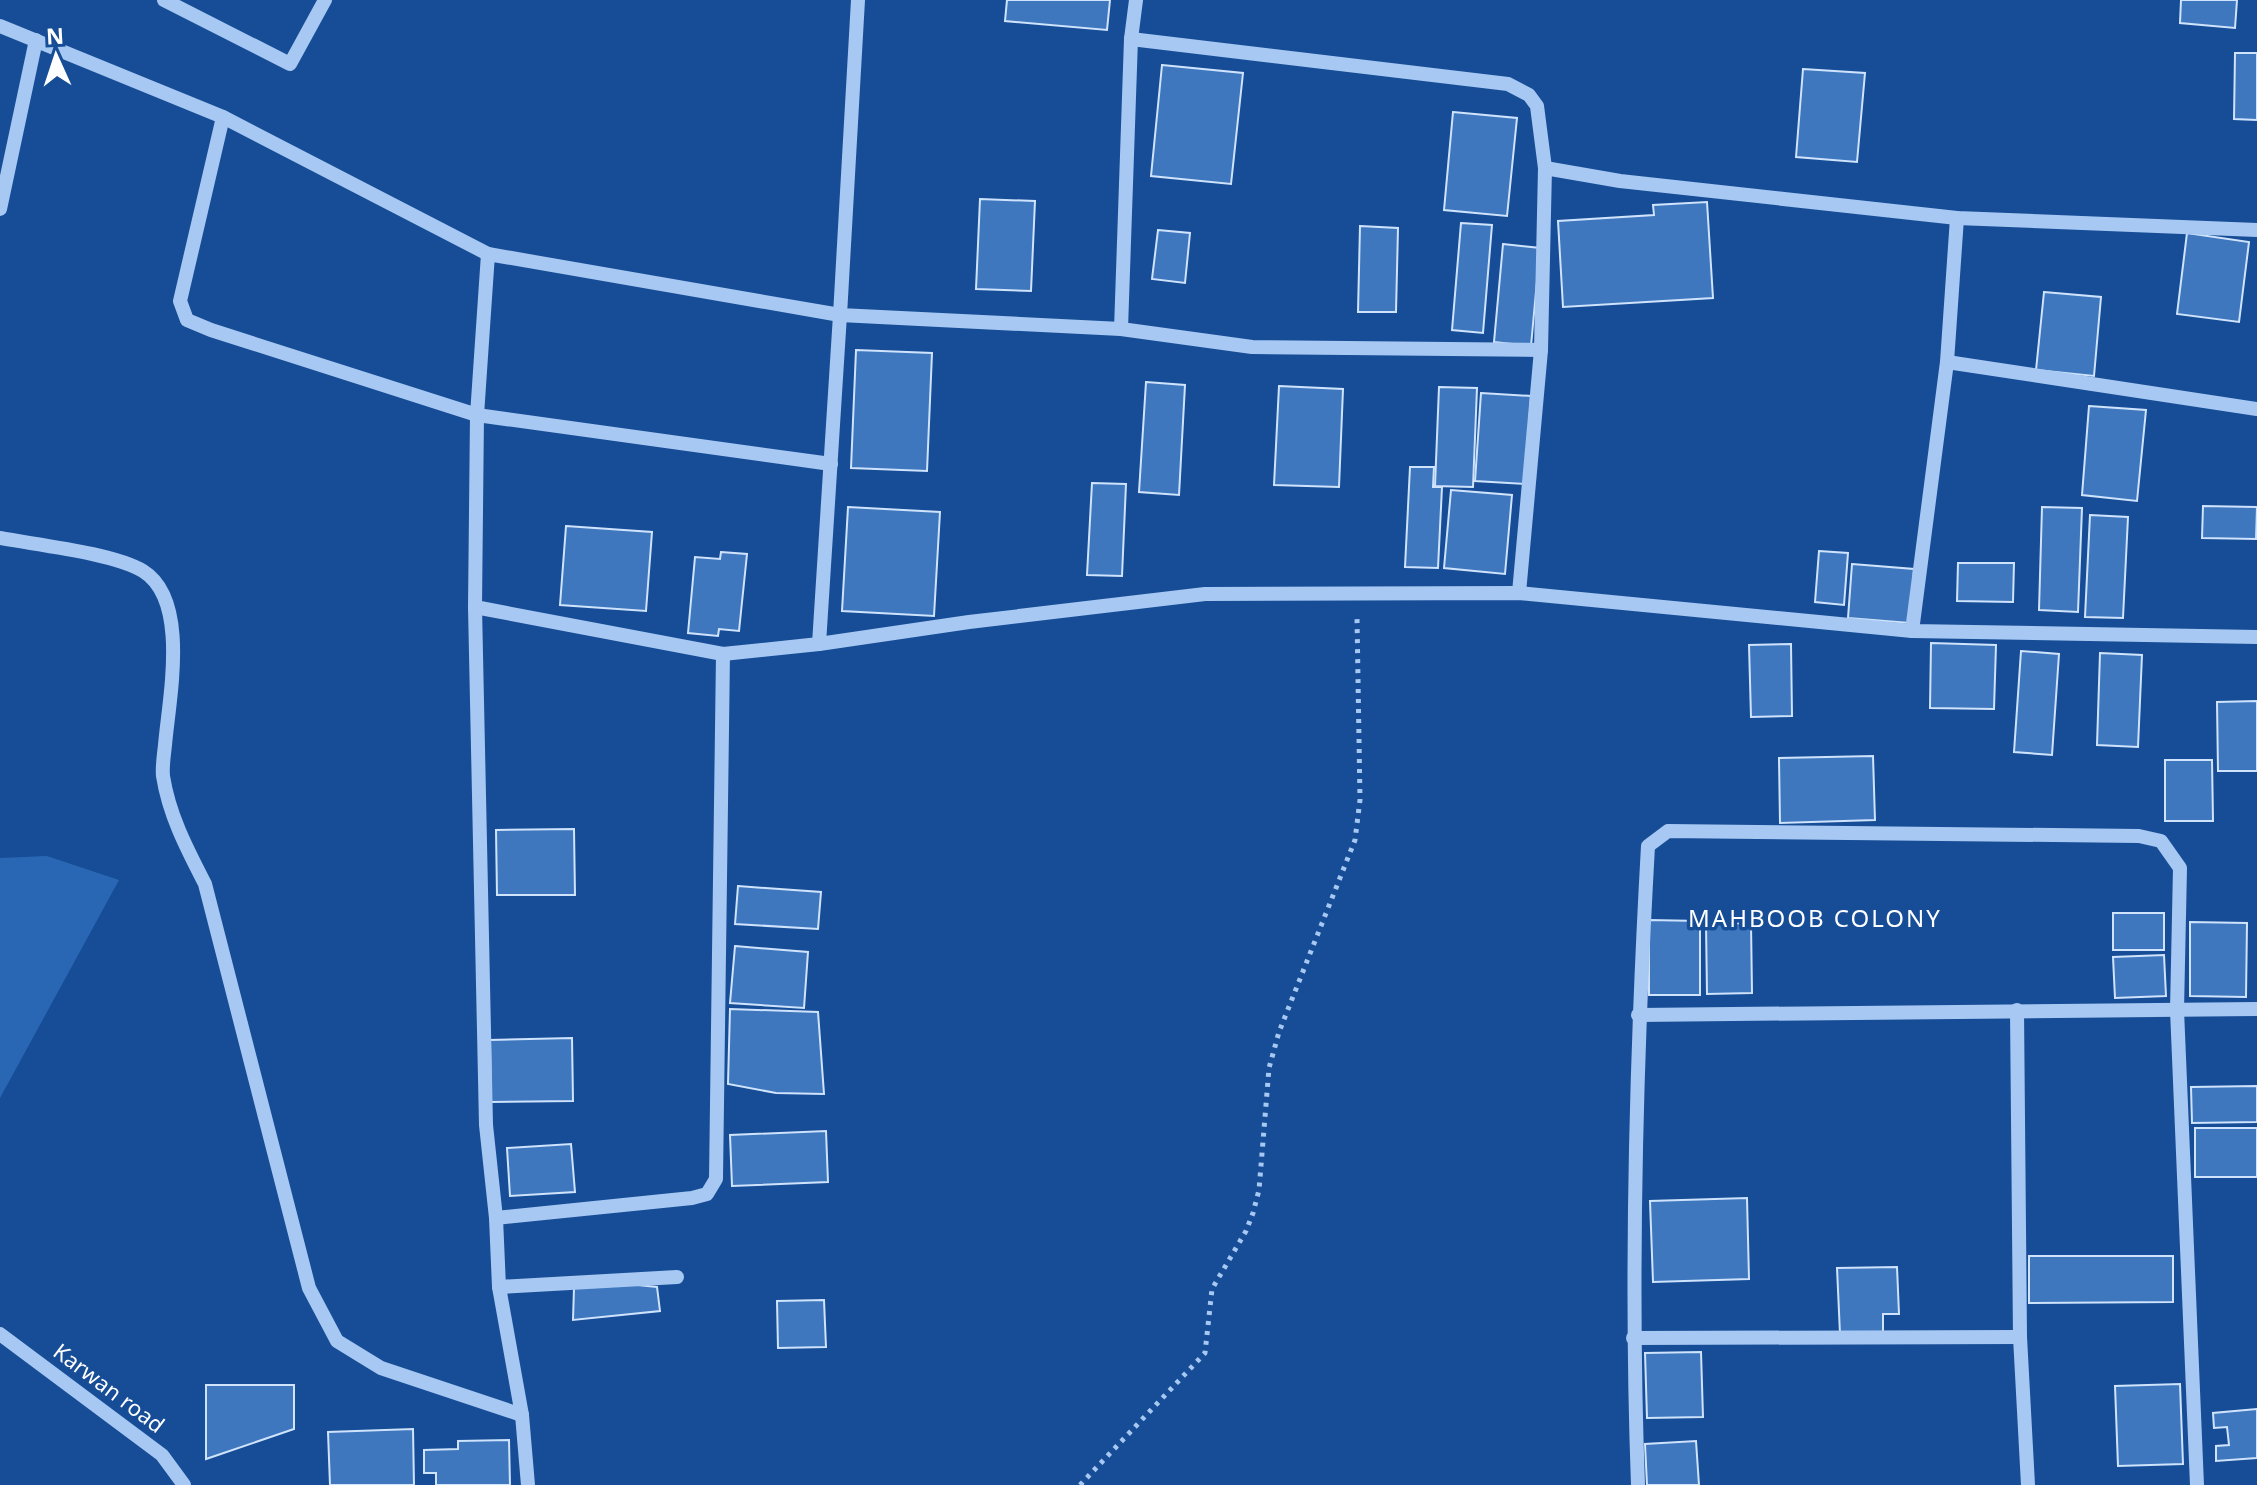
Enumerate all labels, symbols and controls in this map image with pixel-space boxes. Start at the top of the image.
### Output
north arrow [16,16,96,96]
text: N [45,20,65,50]
district label: MAHBOOB COLONY [1688,901,1942,934]
street label: Karwan road [48,1336,171,1439]

